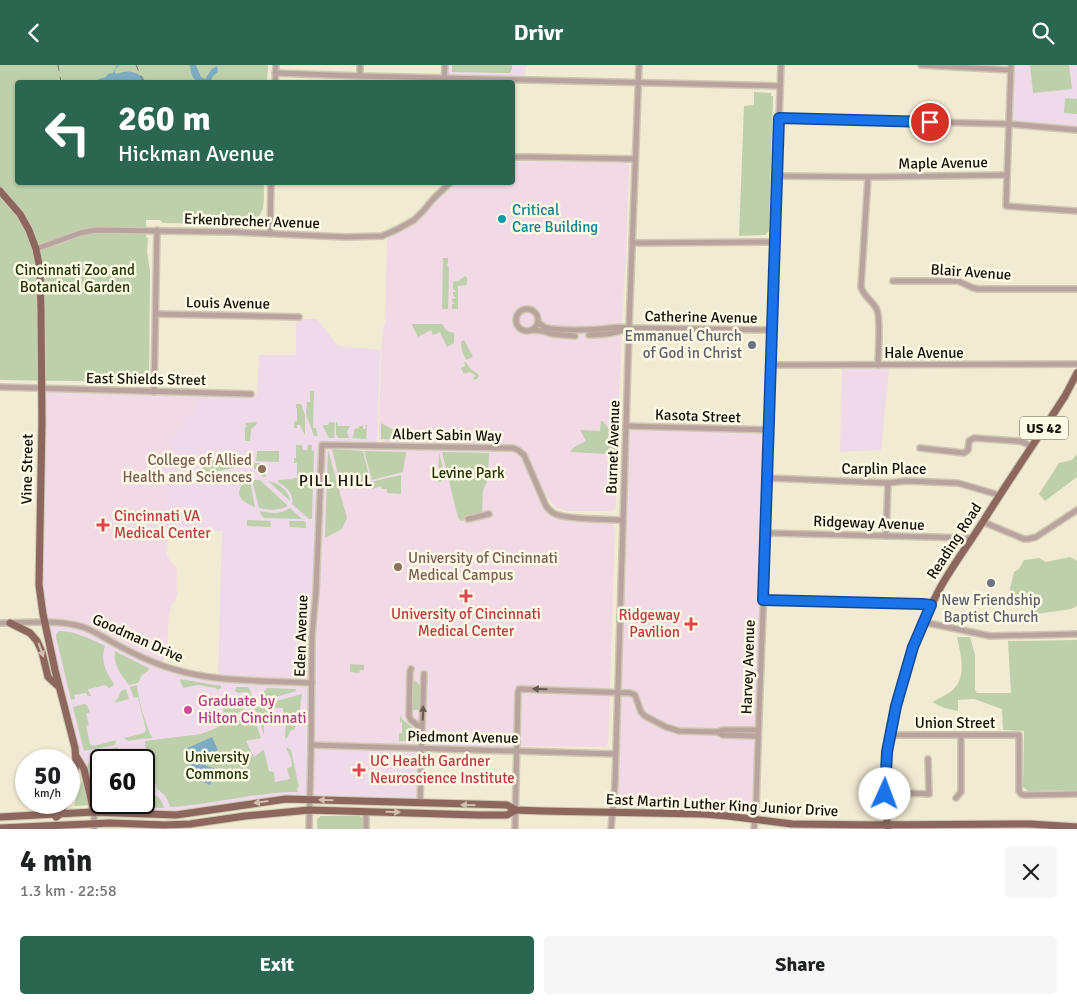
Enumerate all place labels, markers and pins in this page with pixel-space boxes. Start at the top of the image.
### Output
pin [909,101,951,143]
place label: Critical Care Building [512,201,598,236]
marker: Critical Care Building [496,213,508,225]
place label: Emmanuel Church of God in Christ [625,327,742,362]
marker: Emmanuel Church of God in Christ [746,339,758,351]
place label: College of Allied Health and Sciences [122,451,252,486]
marker: College of Allied Health and Sciences [256,463,268,475]
place label: Cincinnati VA Medical Center [114,507,211,542]
marker: Cincinnati VA Medical Center [96,518,110,532]
place label: University of Cincinnati Medical Campus [408,549,558,584]
marker: University of Cincinnati Medical Campus [392,561,404,573]
marker: New Friendship Baptist Church [985,577,997,589]
marker: University of Cincinnati Medical Center [459,589,473,603]
place label: New Friendship Baptist Church [941,591,1041,626]
place label: University of Cincinnati Medical Center [391,605,541,640]
place label: Ridgeway Pavilion [619,606,680,641]
marker: Ridgeway Pavilion [684,617,698,631]
place label: Graduate by Hilton Cincinnati [198,692,307,727]
marker: Graduate by Hilton Cincinnati [182,704,194,716]
place label: UC Health Gardner Neuroscience Institute [370,752,515,787]
marker: UC Health Gardner Neuroscience Institute [352,763,366,777]

